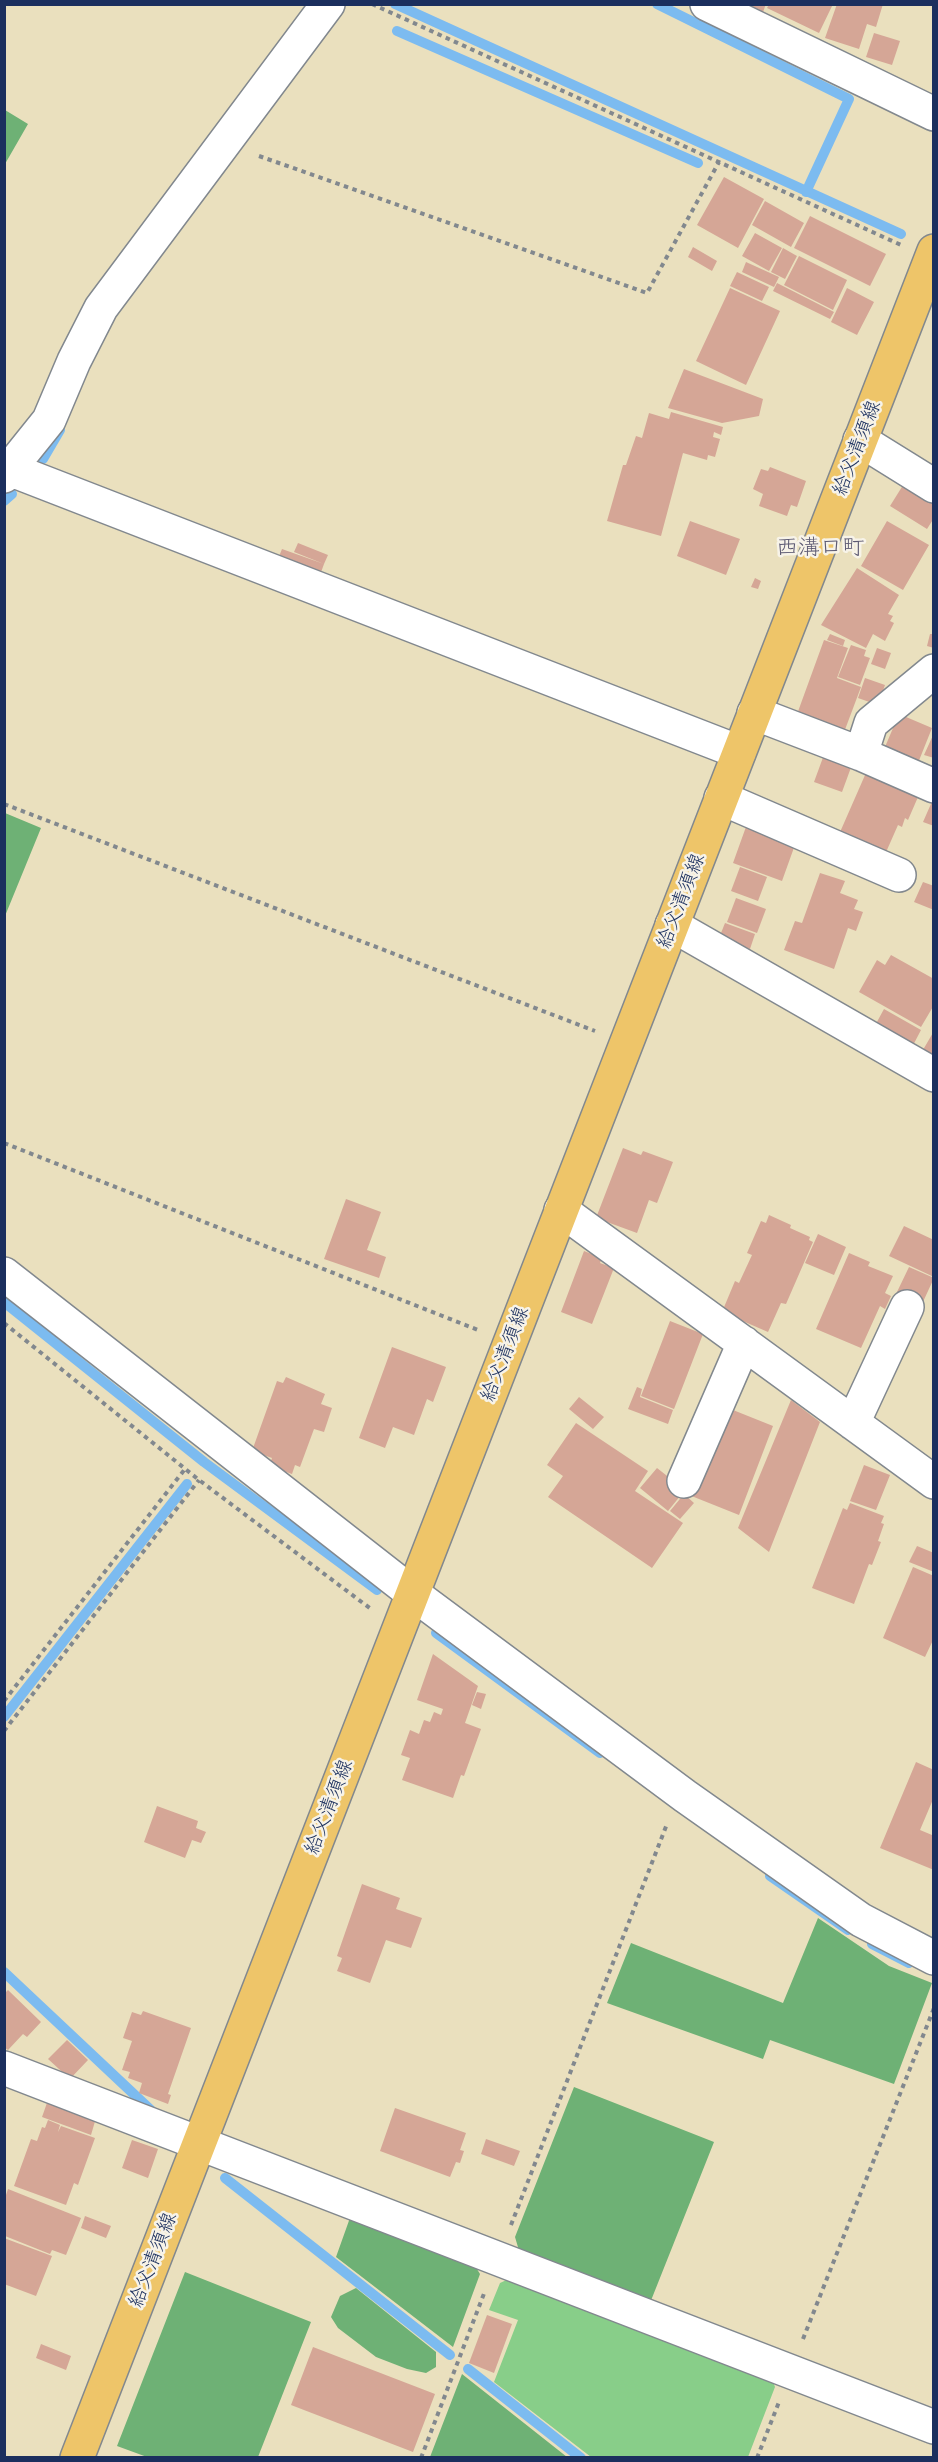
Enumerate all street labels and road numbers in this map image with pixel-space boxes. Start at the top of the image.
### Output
street label: 給父清須線 [828,397,886,499]
street label: 給父清須線 [652,850,710,952]
street label: 給父清須線 [476,1303,534,1405]
street label: 給父清須線 [300,1756,358,1858]
street label: 給父清須線 [124,2209,182,2311]

